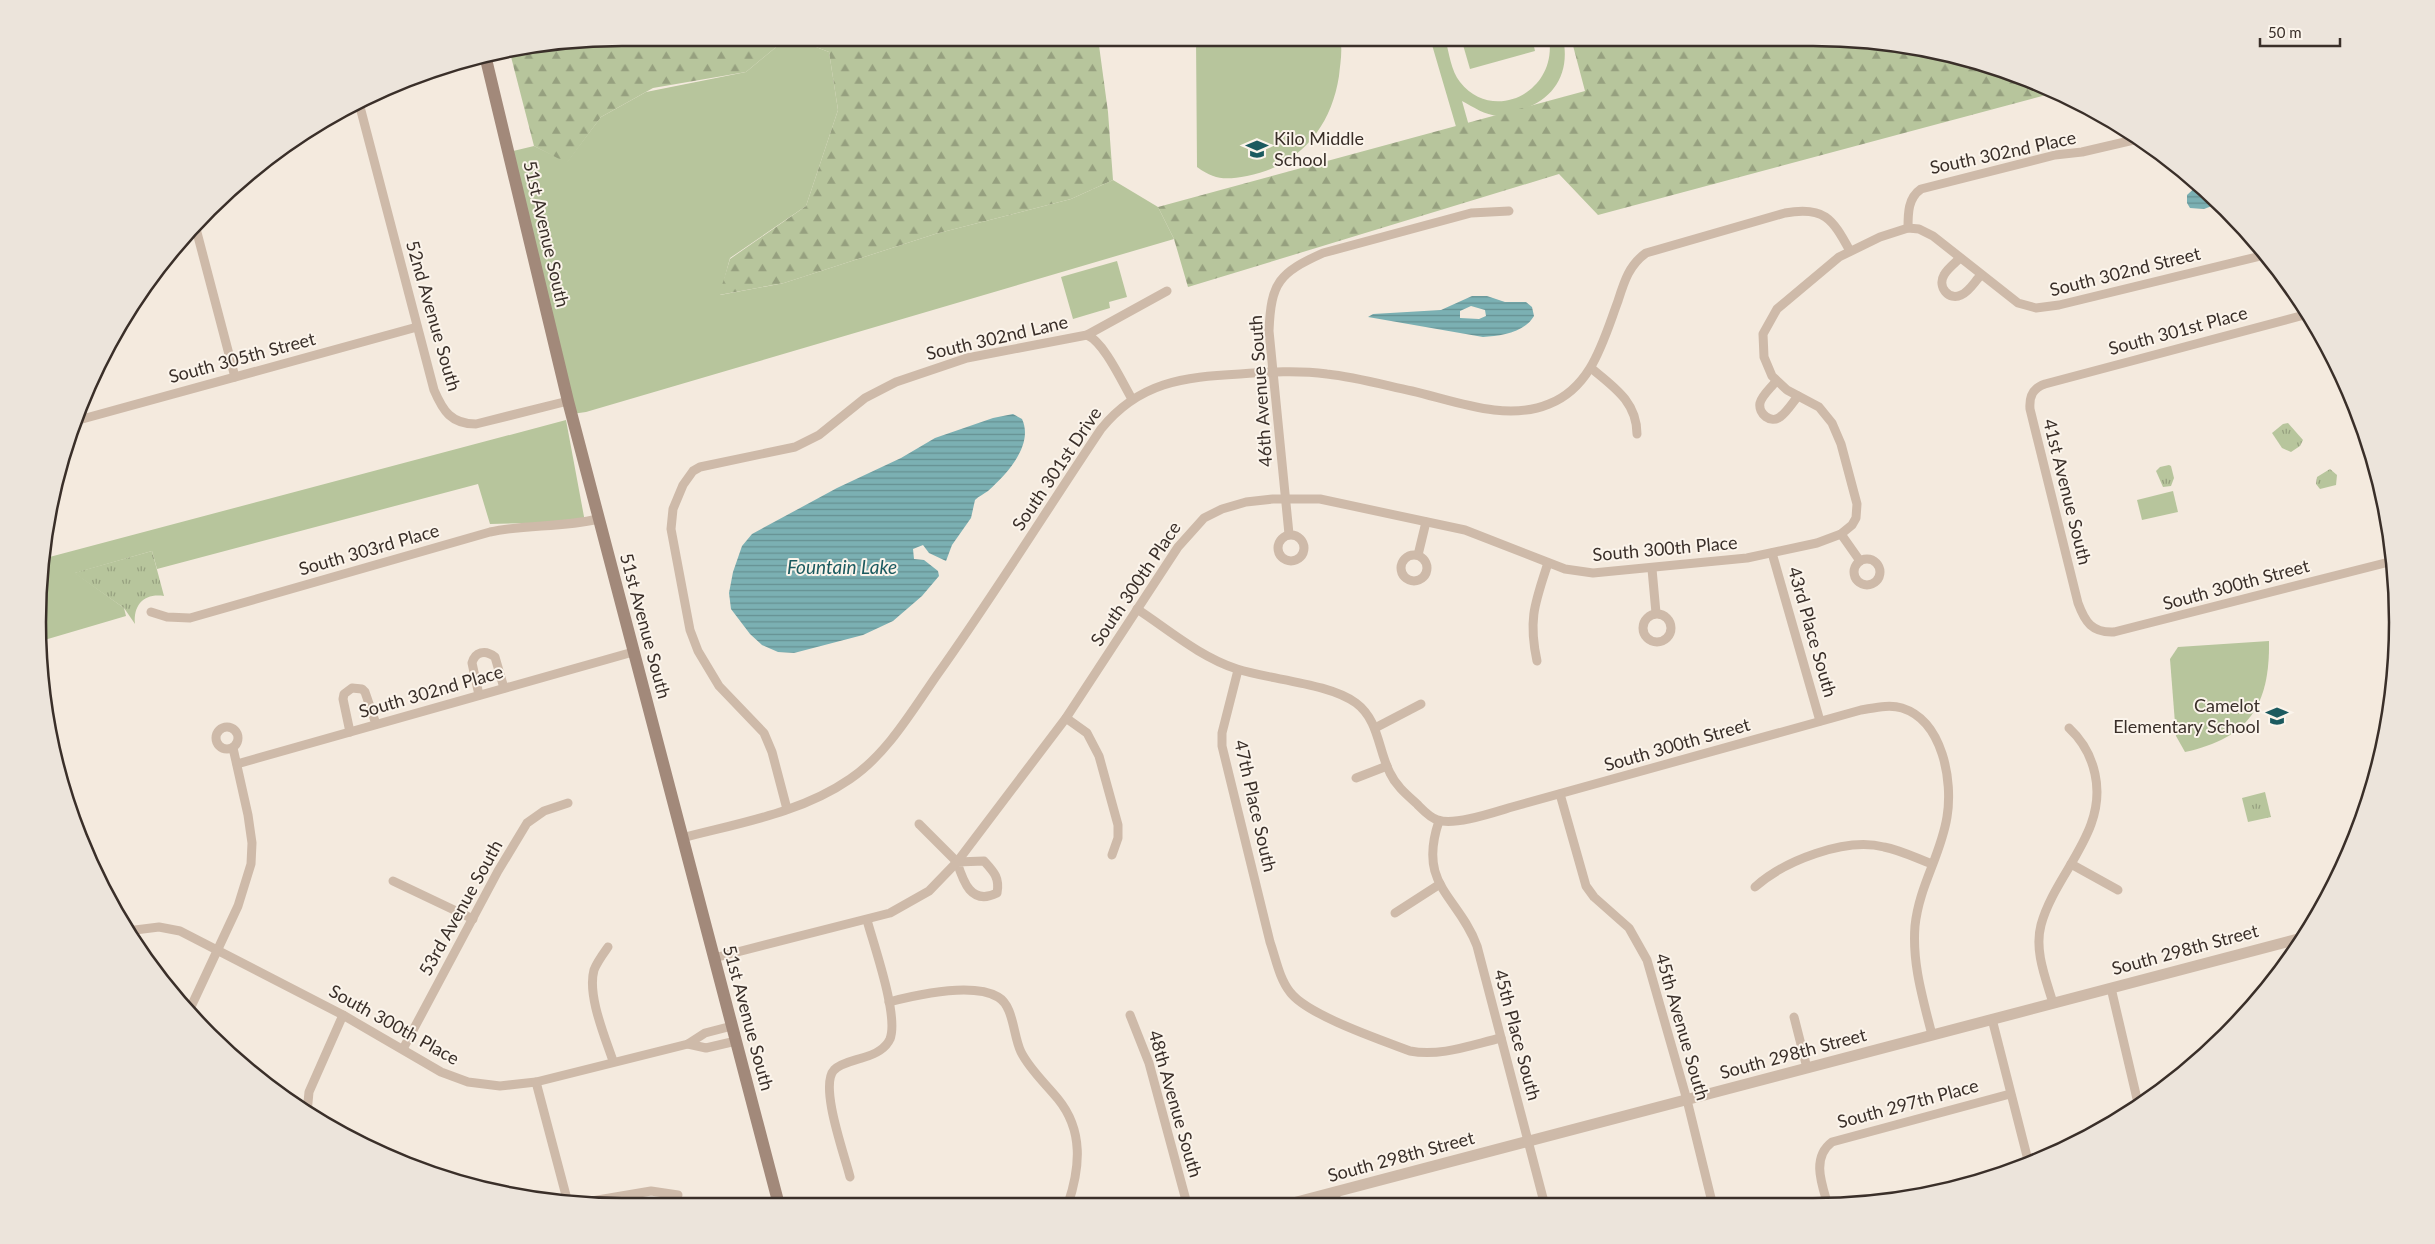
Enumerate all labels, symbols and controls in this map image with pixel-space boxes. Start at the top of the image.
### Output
scale bar [2260,15,2340,47]
text: 50 m [2268,23,2302,41]
street label: South 302nd Place [1928,126,2078,178]
place label: Kilo Middle School [1274,127,1364,170]
school or university icon: Kilo Middle School [1244,136,1270,162]
street label: 51st Avenue South [519,158,575,309]
street label: 52nd Avenue South [402,238,466,394]
street label: South 302nd Street [2047,242,2203,300]
street label: South 301st Place [2106,301,2250,359]
street label: South 302nd Lane [924,310,1070,364]
street label: 46th Avenue South [1244,314,1276,468]
street label: South 305th Street [166,327,318,387]
street label: South 301st Drive [1007,403,1106,534]
street label: 41st Avenue South [2039,416,2097,567]
street label: South 300th Place [1085,517,1185,650]
street label: South 303rd Place [296,518,442,580]
street label: South 300th Place [1592,531,1738,565]
street label: 51st Avenue South [616,551,676,701]
street label: South 300th Street [2160,554,2312,614]
water label: Fountain Lake [787,555,897,578]
street label: 43rd Place South [1784,564,1842,700]
street label: South 302nd Place [356,660,505,722]
place label: Camelot Elementary School [2113,694,2261,737]
school or university icon: Camelot Elementary School [2264,703,2290,729]
street label: South 300th Street [1601,713,1753,775]
street label: 47th Place South [1230,738,1282,874]
street label: 53rd Avenue South [414,836,507,979]
street label: South 298th Street [2109,919,2261,979]
street label: 51st Avenue South [719,943,779,1093]
street label: 45th Avenue South [1651,951,1714,1103]
street label: 45th Place South [1490,967,1546,1103]
street label: South 300th Place [326,979,463,1069]
street label: South 298th Street [1717,1023,1869,1083]
street label: 48th Avenue South [1144,1028,1207,1180]
street label: South 297th Place [1835,1074,1981,1132]
street label: South 298th Street [1325,1126,1477,1186]

